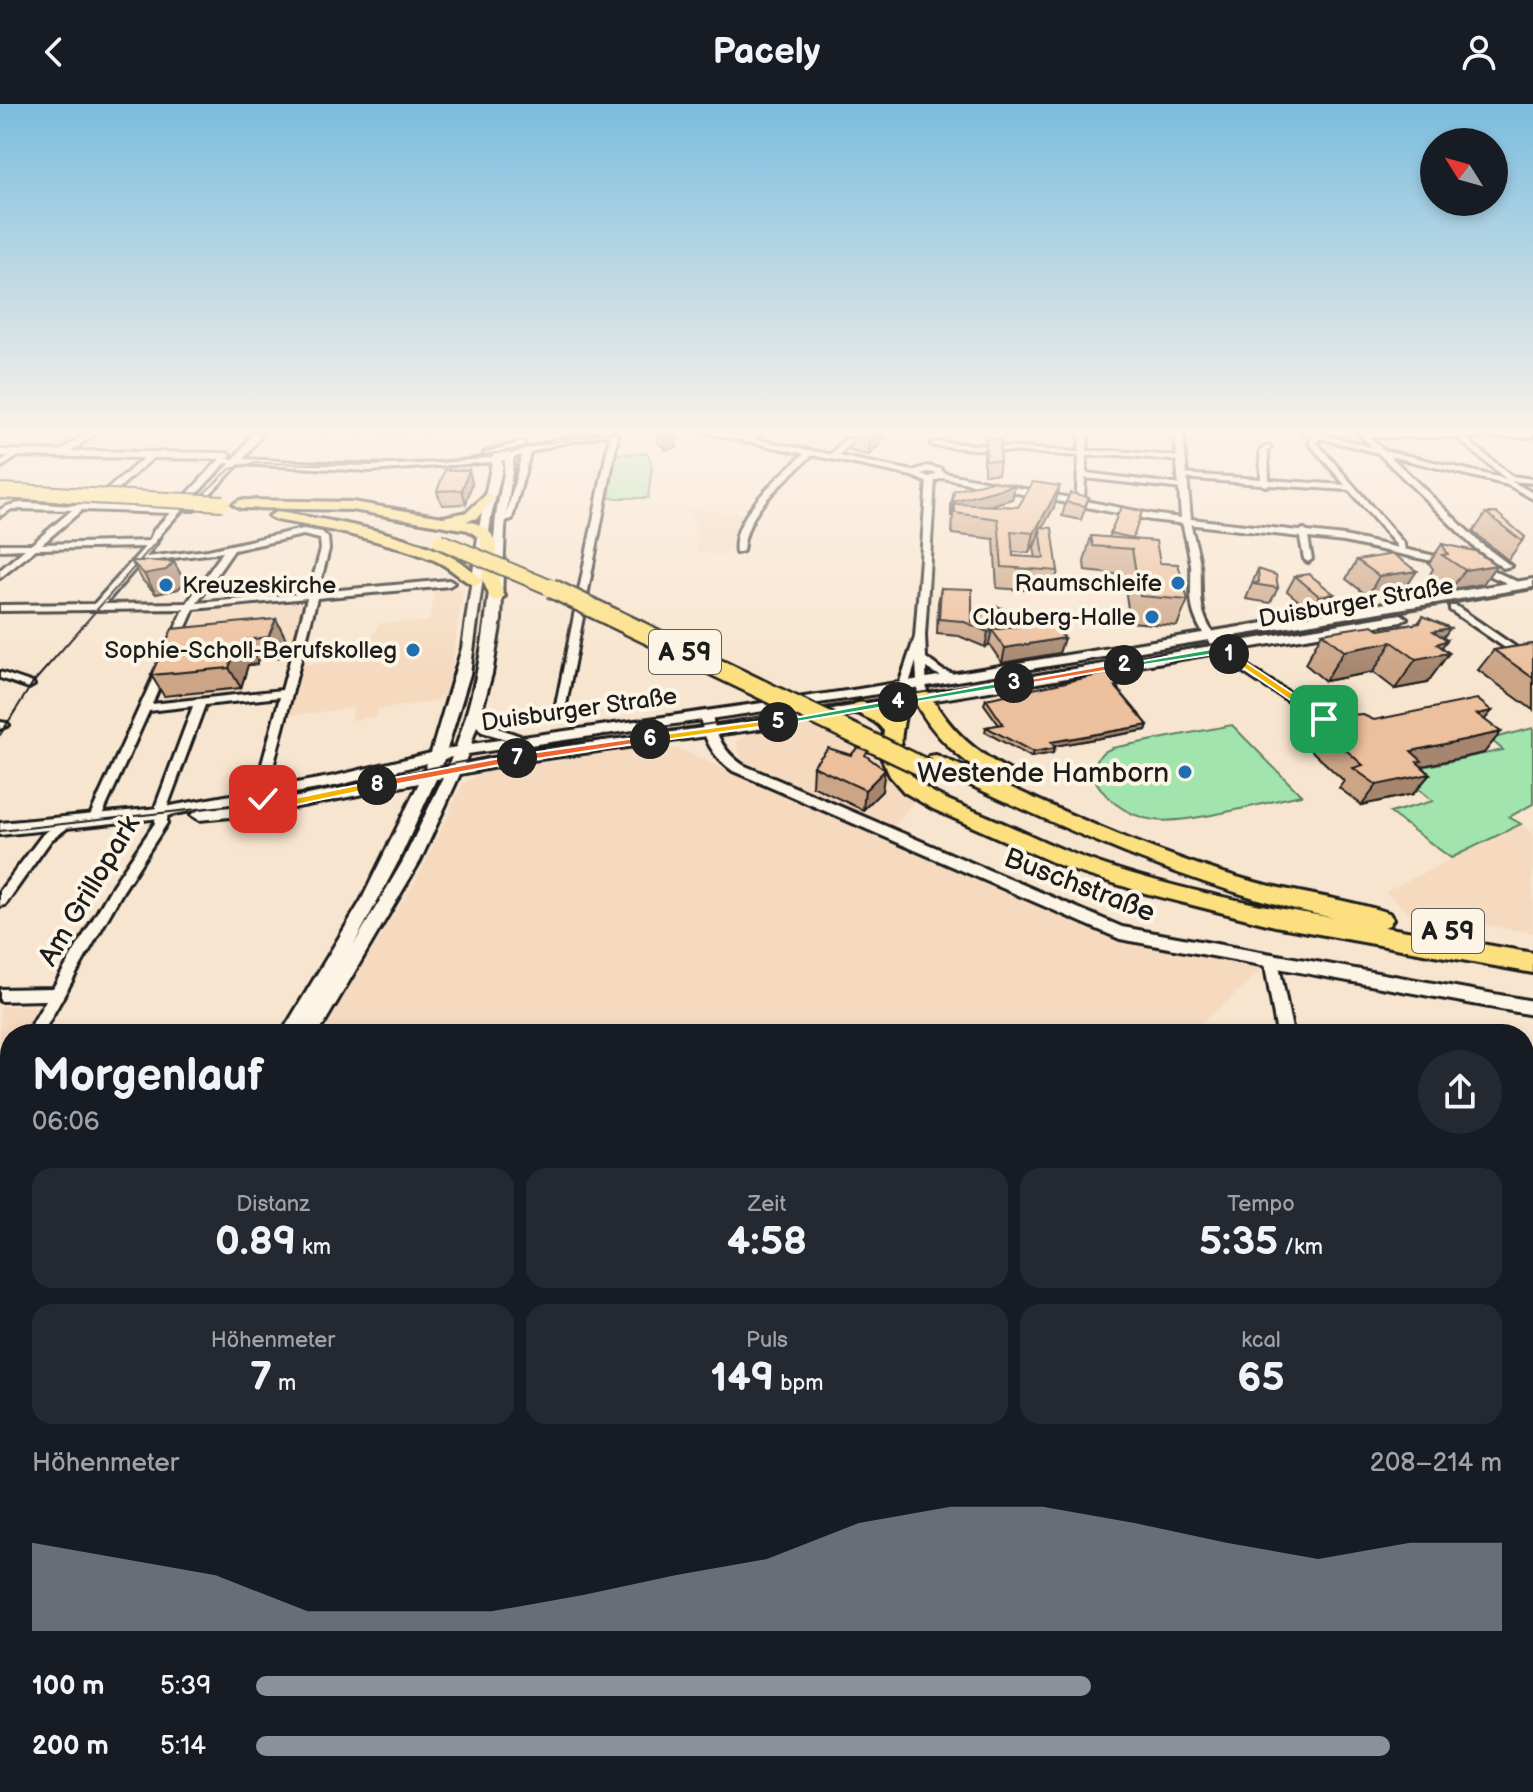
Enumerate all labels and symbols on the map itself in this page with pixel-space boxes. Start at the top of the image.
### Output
north arrow [1420,128,1508,216]
place label: Raumschleife [1014,569,1162,598]
place label: Kreuzeskirche [182,571,336,600]
street label: Duisburger Straße [1256,571,1456,634]
marker: Raumschleife [1169,574,1187,592]
marker: Kreuzeskirche [157,576,175,594]
place label: Clauberg-Halle [972,603,1136,632]
marker: Clauberg-Halle [1143,608,1161,626]
road number: A 59 [649,630,721,674]
pin: 1 [1209,634,1249,674]
place label: Sophie-Scholl-Berufskolleg [104,636,397,665]
marker: Sophie-Scholl-Berufskolleg [404,641,422,659]
pin: 2 [1104,645,1144,685]
pin: 3 [994,663,1034,703]
street label: Duisburger Straße [479,681,679,738]
pin: 4 [878,682,918,722]
pin [1290,685,1358,753]
pin: 5 [758,702,798,742]
pin: 6 [630,719,670,759]
pin: 7 [497,738,537,778]
place label: Westende Hamborn [917,757,1169,790]
marker: Westende Hamborn [1176,763,1194,781]
pin [229,765,297,833]
pin: 8 [357,765,397,805]
street label: Am Grillopark [31,809,147,972]
street label: Buschstraße [999,841,1160,929]
road number: A 59 [1412,909,1484,953]

